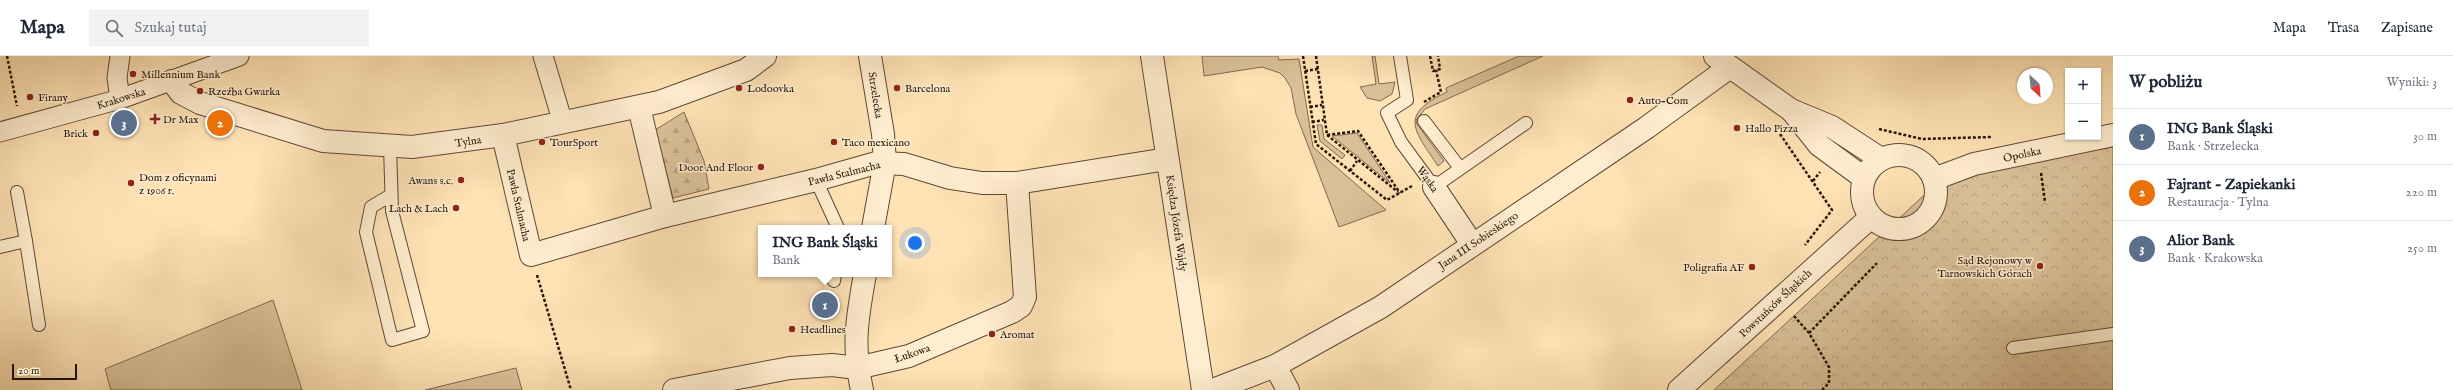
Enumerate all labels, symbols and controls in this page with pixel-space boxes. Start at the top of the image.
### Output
search box [89,10,369,46]
text: Mapa [20,16,65,40]
icon: search [103,17,125,39]
text: Szukaj tutaj [135,18,206,37]
text: Mapa [2273,19,2306,37]
text: Trasa [2328,19,2359,37]
text: Zapisane [2381,19,2433,37]
place label: Millennium Bank [141,68,220,82]
north arrow [2017,68,2053,104]
map controls [2065,68,2101,140]
button: + [2065,68,2101,104]
marker: Millennium Bank [128,69,138,79]
street label: Strzelecka [864,71,886,120]
text: W pobliżu [2129,72,2202,93]
text: Wyniki: 3 [2386,74,2437,91]
place label: Lodoovka [747,82,794,96]
place label: Barcelona [905,82,951,96]
marker: Lodoovka [734,83,744,93]
marker: Barcelona [892,83,902,93]
street label: Krakowska [95,85,148,113]
place label: Rzeźba Gwarka [208,85,280,99]
marker: Rzeźba Gwarka [195,86,205,96]
place label: Firany [38,91,68,105]
marker: Firany [25,92,35,102]
place label: Auto-Com [1637,94,1689,108]
marker: Auto-Com [1625,95,1635,105]
button: − [2065,104,2101,140]
pin: 3 [111,108,137,138]
pin: 2 [207,108,233,138]
place label: Dr Max [163,113,199,127]
marker: Dr Max [150,114,160,124]
text: ING Bank Śląski [2167,119,2273,138]
place label: Hallo Pizza [1745,122,1798,136]
marker: Hallo Pizza [1732,123,1742,133]
place label: Brick [63,127,88,141]
marker: Brick [91,128,101,138]
text: 1 [2140,128,2144,145]
text: 30 m [2413,128,2437,145]
street label: Tylna [454,133,483,151]
place label: TourSport [550,136,598,150]
place label: Taco mexicano [842,136,910,150]
marker: TourSport [537,137,547,147]
marker: Taco mexicano [829,137,839,147]
text: Bank · Strzelecka [2167,138,2259,155]
street label: Opolska [2002,144,2043,166]
street label: Pawła Stalmacha [807,158,882,190]
place label: Door And Floor [679,161,753,175]
marker: Door And Floor [756,162,766,172]
street label: Wąska [1413,164,1441,196]
street label: Pawła Stalmacha [503,168,533,243]
place label: Dom z oficynami z 1906 r. [139,171,217,198]
place label: Awans s.c. [407,174,453,188]
street label: Księdza Józefa Wajdy [1162,174,1190,273]
marker: Awans s.c. [456,175,466,185]
text: Fajrant - Zapiekanki [2167,175,2295,194]
marker: Dom z oficynami z 1906 r. [126,178,136,188]
text: 2 [2139,184,2145,201]
text: 220 m [2406,184,2437,201]
text: Restauracja · Tylna [2167,194,2269,211]
place label: Lach & Lach [389,202,448,216]
marker: Lach & Lach [451,203,461,213]
street label: Jana III Sobieskiego [1434,209,1521,274]
popup [758,225,892,277]
text: Alior Bank [2167,231,2234,250]
text: ING Bank Śląski [772,233,878,252]
your location [905,233,925,253]
text: 3 [2140,240,2144,257]
text: 250 m [2407,240,2437,257]
text: Bank · Krakowska [2167,250,2263,267]
text: Bank [772,252,800,269]
place label: Sąd Rejonowy w Tarnowskich Górach [1937,254,2033,281]
place label: Poligrafia AF [1683,261,1744,275]
marker: Sąd Rejonowy w Tarnowskich Górach [2035,261,2045,271]
marker: Poligrafia AF [1747,262,1757,272]
street label: Powstańców Śląskich [1736,266,1815,341]
pin: 1 [812,290,838,320]
place label: Headlines [800,323,846,337]
marker: Headlines [787,324,797,334]
place label: Aromat [999,328,1035,342]
marker: Aromat [987,329,997,339]
street label: Łukowa [893,341,932,367]
scale bar [12,362,77,381]
text: 20 m [18,364,39,378]

